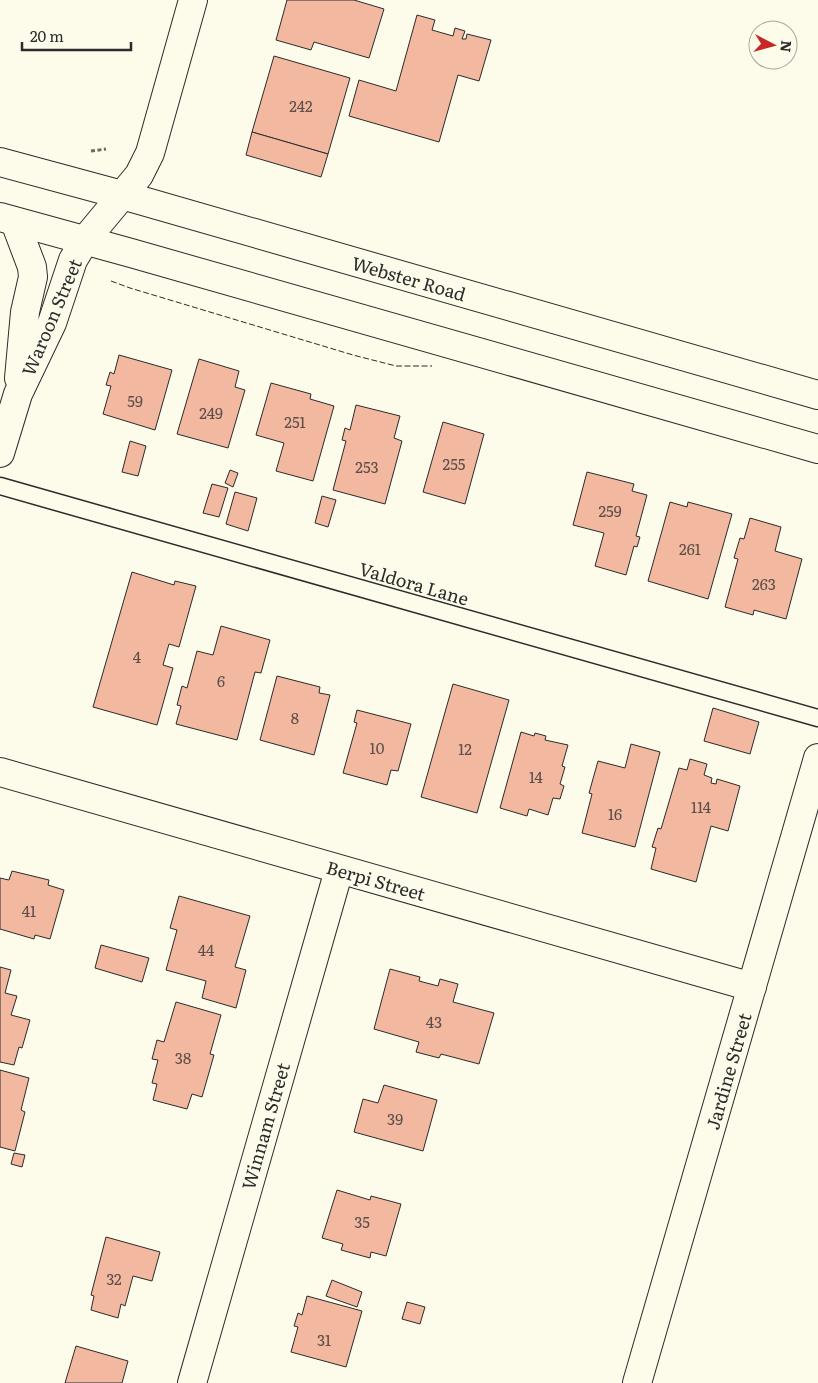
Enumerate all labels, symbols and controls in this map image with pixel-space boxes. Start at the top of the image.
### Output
scale bar [22,20,131,52]
north arrow [748,20,798,70]
text: 20 m [30,24,64,47]
text: N [776,40,797,54]
house number: 242 [289,94,313,117]
street label: Webster Road [349,249,469,307]
street label: Waroon Street [14,253,88,380]
house number: 59 [127,389,143,412]
house number: 249 [199,401,223,424]
house number: 251 [284,410,306,433]
house number: 255 [443,452,466,475]
house number: 253 [355,455,379,478]
house number: 259 [598,499,622,522]
house number: 261 [679,537,701,560]
street label: Valdora Lane [356,554,472,612]
house number: 263 [752,572,776,595]
house number: 4 [133,645,141,668]
house number: 6 [217,669,225,692]
house number: 8 [291,706,299,729]
house number: 10 [370,736,385,759]
house number: 12 [458,737,472,760]
house number: 14 [529,765,543,788]
house number: 114 [691,795,711,818]
house number: 16 [608,802,622,825]
street label: Berpi Street [323,853,429,907]
house number: 41 [22,899,36,922]
house number: 44 [198,938,214,961]
street label: Jardine Street [698,1009,758,1133]
house number: 43 [426,1010,442,1033]
house number: 38 [175,1046,191,1069]
street label: Winnam Street [234,1059,296,1193]
house number: 39 [387,1107,403,1130]
house number: 35 [354,1210,370,1233]
house number: 32 [106,1267,122,1290]
house number: 31 [317,1328,331,1351]

